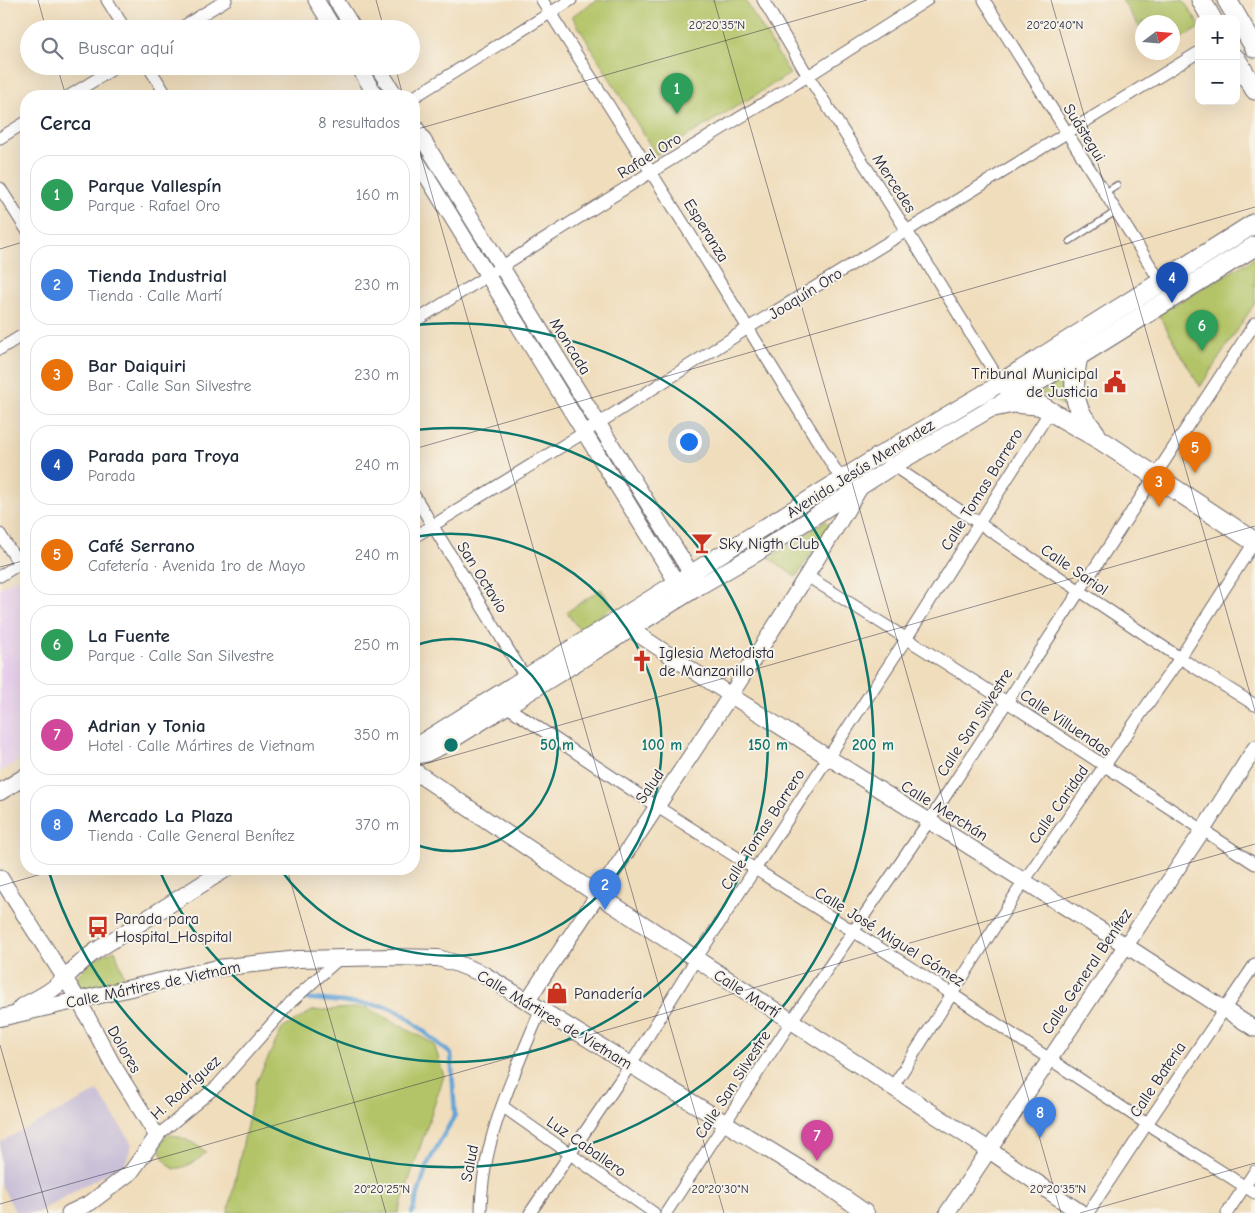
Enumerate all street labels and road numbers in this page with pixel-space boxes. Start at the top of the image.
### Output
street label: Suástegui [1059,100,1109,165]
street label: Rafael Oro [614,129,685,182]
street label: Mercedes [869,151,920,216]
street label: Esperanza [680,196,733,265]
street label: Joaquín Oro [766,264,846,324]
street label: Moncada [546,315,595,378]
street label: Avenida Jesús Menéndez [783,416,938,522]
street label: Calle Tomas Barrero [937,425,1027,554]
street label: San Octavio [453,539,511,616]
street label: Calle Sariol [1037,541,1112,599]
street label: Calle San Silvestre [933,665,1017,780]
street label: Calle Villuendas [1016,686,1115,760]
street label: Calle Caridad [1025,762,1092,847]
street label: Salud [632,766,668,807]
street label: Calle Tomas Barrero [717,766,809,893]
street label: Calle Merchán [898,777,991,845]
street label: Calle José Miguel Gómez [811,883,968,990]
street label: Calle General Benítez [1038,905,1136,1038]
street label: Calle Mártires de Vietnam [64,958,242,1012]
street label: Calle Mártires de Vietnam [474,966,635,1073]
street label: Calle Martí [710,966,783,1022]
street label: Dolores [104,1023,145,1076]
street label: Calle San Silvestre [691,1027,775,1142]
street label: Calle Bateria [1126,1038,1190,1121]
street label: H. Rodríguez [147,1052,224,1124]
street label: Luz Caballero [543,1113,630,1181]
street label: Salud [458,1143,482,1183]

